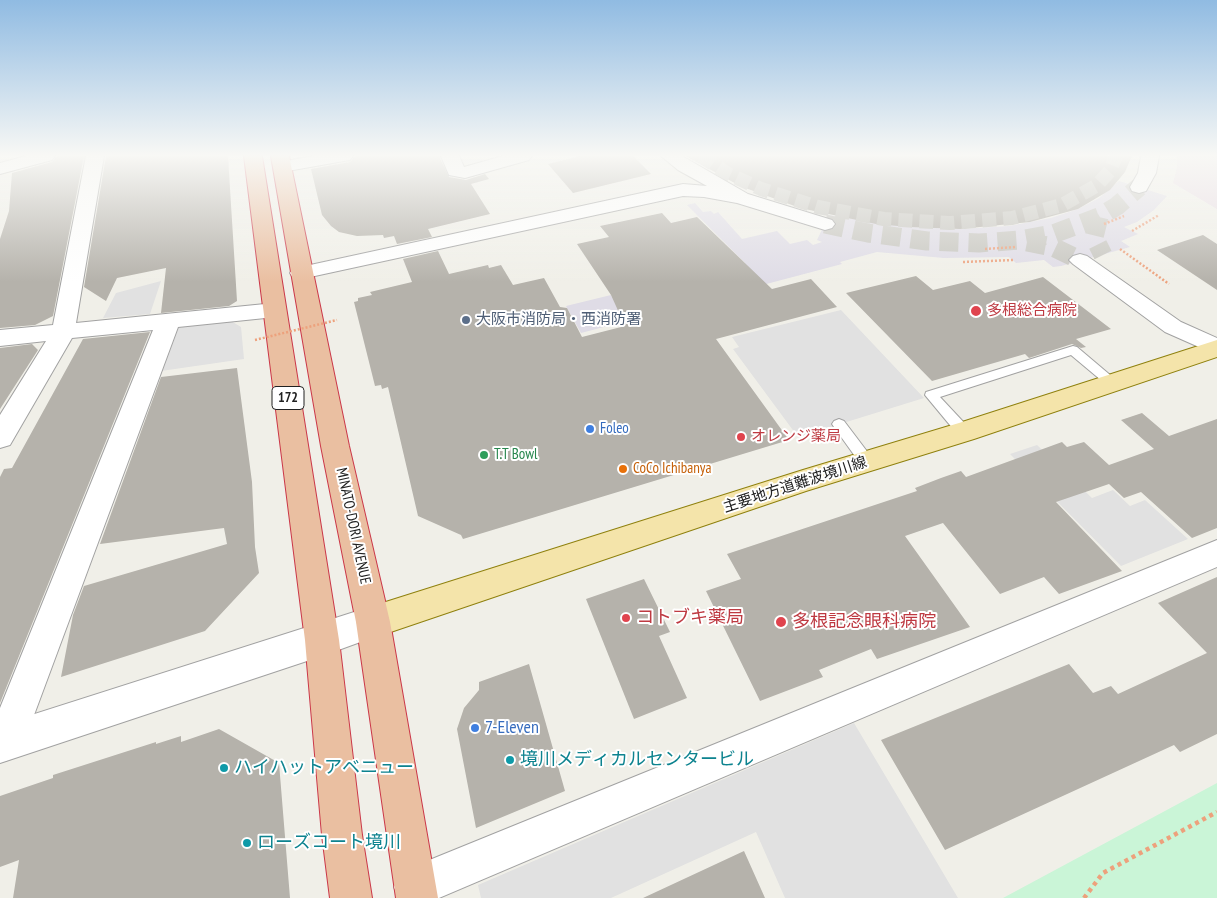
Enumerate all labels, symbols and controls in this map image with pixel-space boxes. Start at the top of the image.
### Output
place label: 多根総合病院 [987,302,1077,320]
marker: 多根総合病院 [969,304,983,318]
place label: 大阪市消防局・西消防署 [476,311,641,329]
marker: 大阪市消防局・西消防署 [460,314,472,326]
road number: 172 [272,386,304,409]
place label: Foleo [600,420,629,438]
marker: Foleo [584,423,596,435]
place label: オレンジ薬局 [751,428,841,446]
marker: オレンジ薬局 [735,431,747,443]
place label: T.T Bowl [494,446,538,464]
marker: T.T Bowl [478,449,490,461]
street label: 主要地方道難波境川線 [721,453,869,517]
place label: CoCo Ichibanya [633,460,711,478]
marker: CoCo Ichibanya [617,463,629,475]
street label: MINATO-DORI AVENUE [332,466,374,586]
place label: コトブキ薬局 [636,607,744,629]
place label: 多根記念眼科病院 [792,611,936,633]
marker: コトブキ薬局 [620,612,632,624]
marker: 多根記念眼科病院 [774,615,788,629]
place label: 7-Eleven [485,717,539,739]
marker: 7-Eleven [469,722,481,734]
place label: 境川メディカルセンタービル [520,749,754,771]
marker: 境川メディカルセンタービル [504,754,516,766]
place label: ハイハットアベニュー [234,757,414,779]
marker: ハイハットアベニュー [218,762,230,774]
place label: ローズコート境川 [257,832,401,854]
marker: ローズコート境川 [241,837,253,849]

